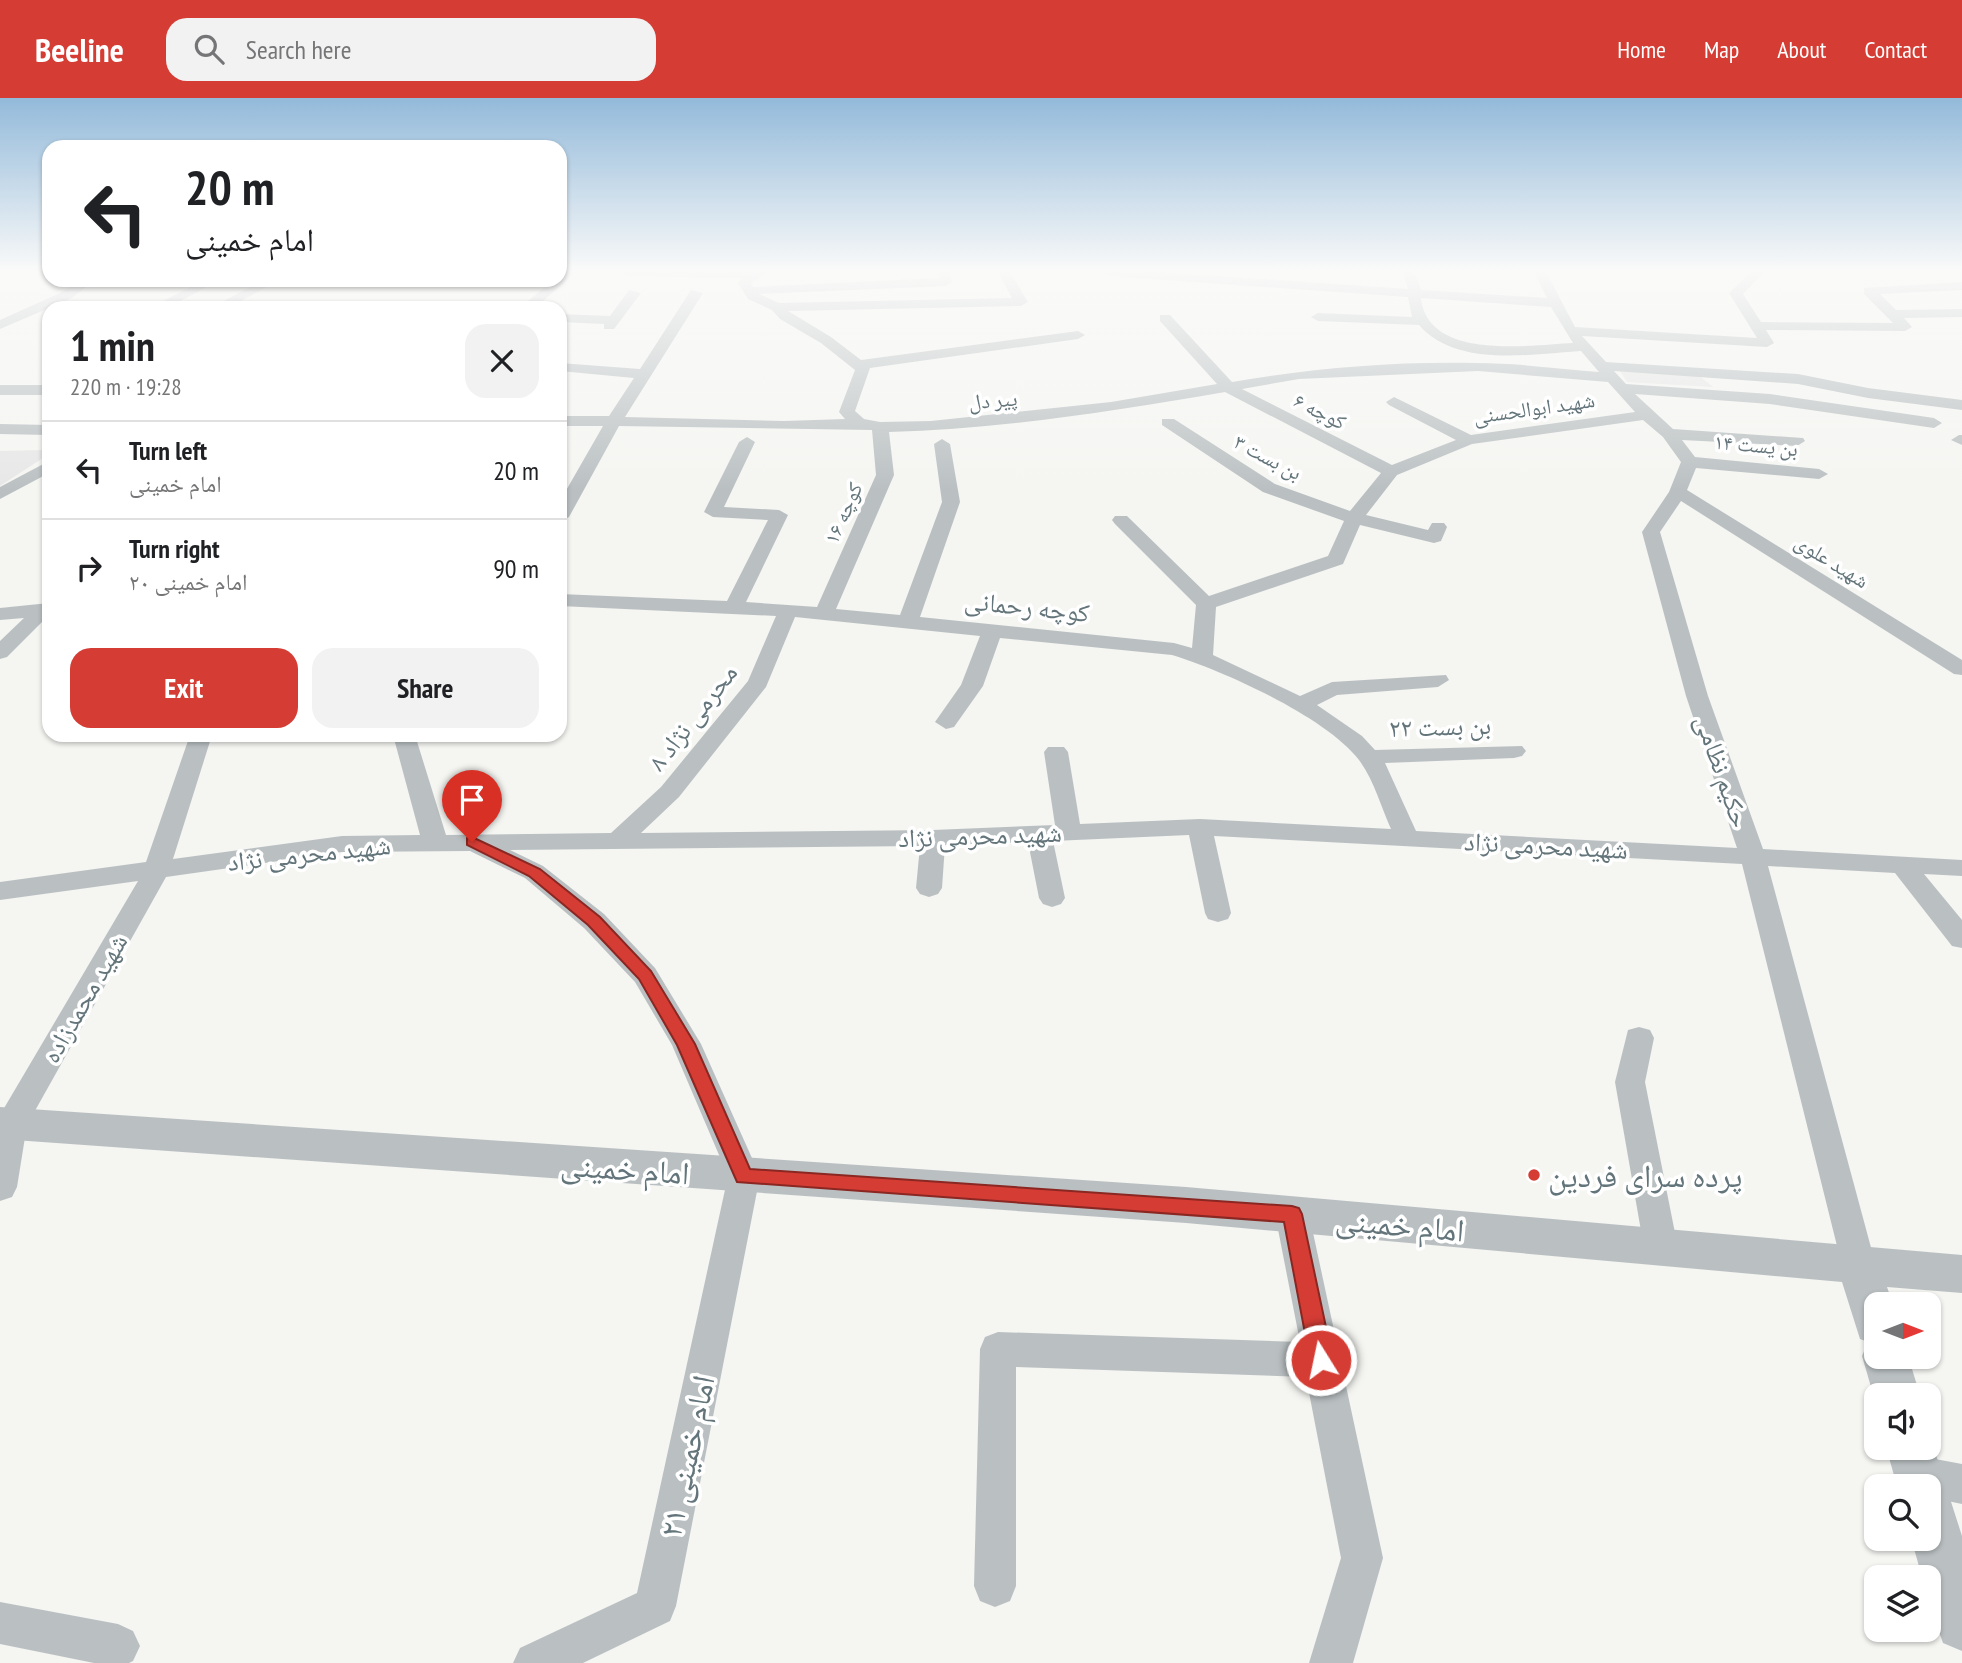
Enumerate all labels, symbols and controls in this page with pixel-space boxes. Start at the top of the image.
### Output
search box [166,18,656,81]
text: Beeline [35,28,124,71]
icon: search [190,30,228,68]
text: Search here [246,33,351,66]
text: Home [1617,34,1666,65]
text: Map [1704,34,1739,65]
text: About [1777,34,1826,65]
text: Contact [1864,34,1927,65]
text: 20 m [185,155,274,219]
icon: left [70,168,161,259]
text: امام خمینی [185,218,314,260]
text: 1 min [70,318,155,373]
button: close [465,324,539,398]
text: 220 m · 19:28 [70,372,182,401]
street label: پیر دل [967,384,1019,416]
street label: کوچه ۶ [1289,386,1351,436]
street label: شهید ابوالحسنی [1472,386,1596,430]
street label: بن بست ۳ [1229,428,1307,486]
street label: بن یست ۱۴ [1713,428,1799,462]
text: Turn left [129,434,207,467]
icon: left [70,451,108,489]
text: 20 m [493,454,539,487]
text: امام خمینی [129,469,222,498]
street label: کوچه ۱۶ [818,478,869,548]
street label: شهید علوی [1790,528,1874,594]
text: Turn right [129,532,220,565]
icon: right [70,549,108,587]
text: 90 m [493,552,539,585]
text: امام خمینی ۲۰ [129,567,247,596]
street label: کوچه رحمانی [963,583,1091,629]
button: Exit [70,648,298,728]
button: Share [312,648,539,728]
street label: محرمی نژاد ۸ [640,657,744,777]
street label: بن بست ۲۲ [1388,708,1492,744]
street label: حکیم نظامی [1687,710,1758,832]
pin [442,770,502,842]
icon: arrive [453,781,491,819]
street label: شهید محرمی نژاد [898,816,1062,854]
street label: شهید محرمی نژاد [1463,824,1629,866]
street label: شهید محرمی نژاد [226,828,392,878]
street label: شهید محمدزاده [34,927,134,1069]
street label: امام خمینی [559,1143,691,1194]
place label: پرده سرای فردین [1548,1154,1742,1196]
marker: پرده سرای فردین [1526,1167,1542,1183]
street label: امام خمینی [1334,1197,1466,1252]
north arrow [1864,1292,1941,1368]
map controls [1864,1292,1941,1642]
position arrow [1284,1323,1358,1397]
street label: امام خمینی ۲۱ [648,1371,725,1541]
button: sound [1864,1383,1941,1460]
button: search [1864,1474,1941,1551]
button: layers [1864,1565,1941,1642]

